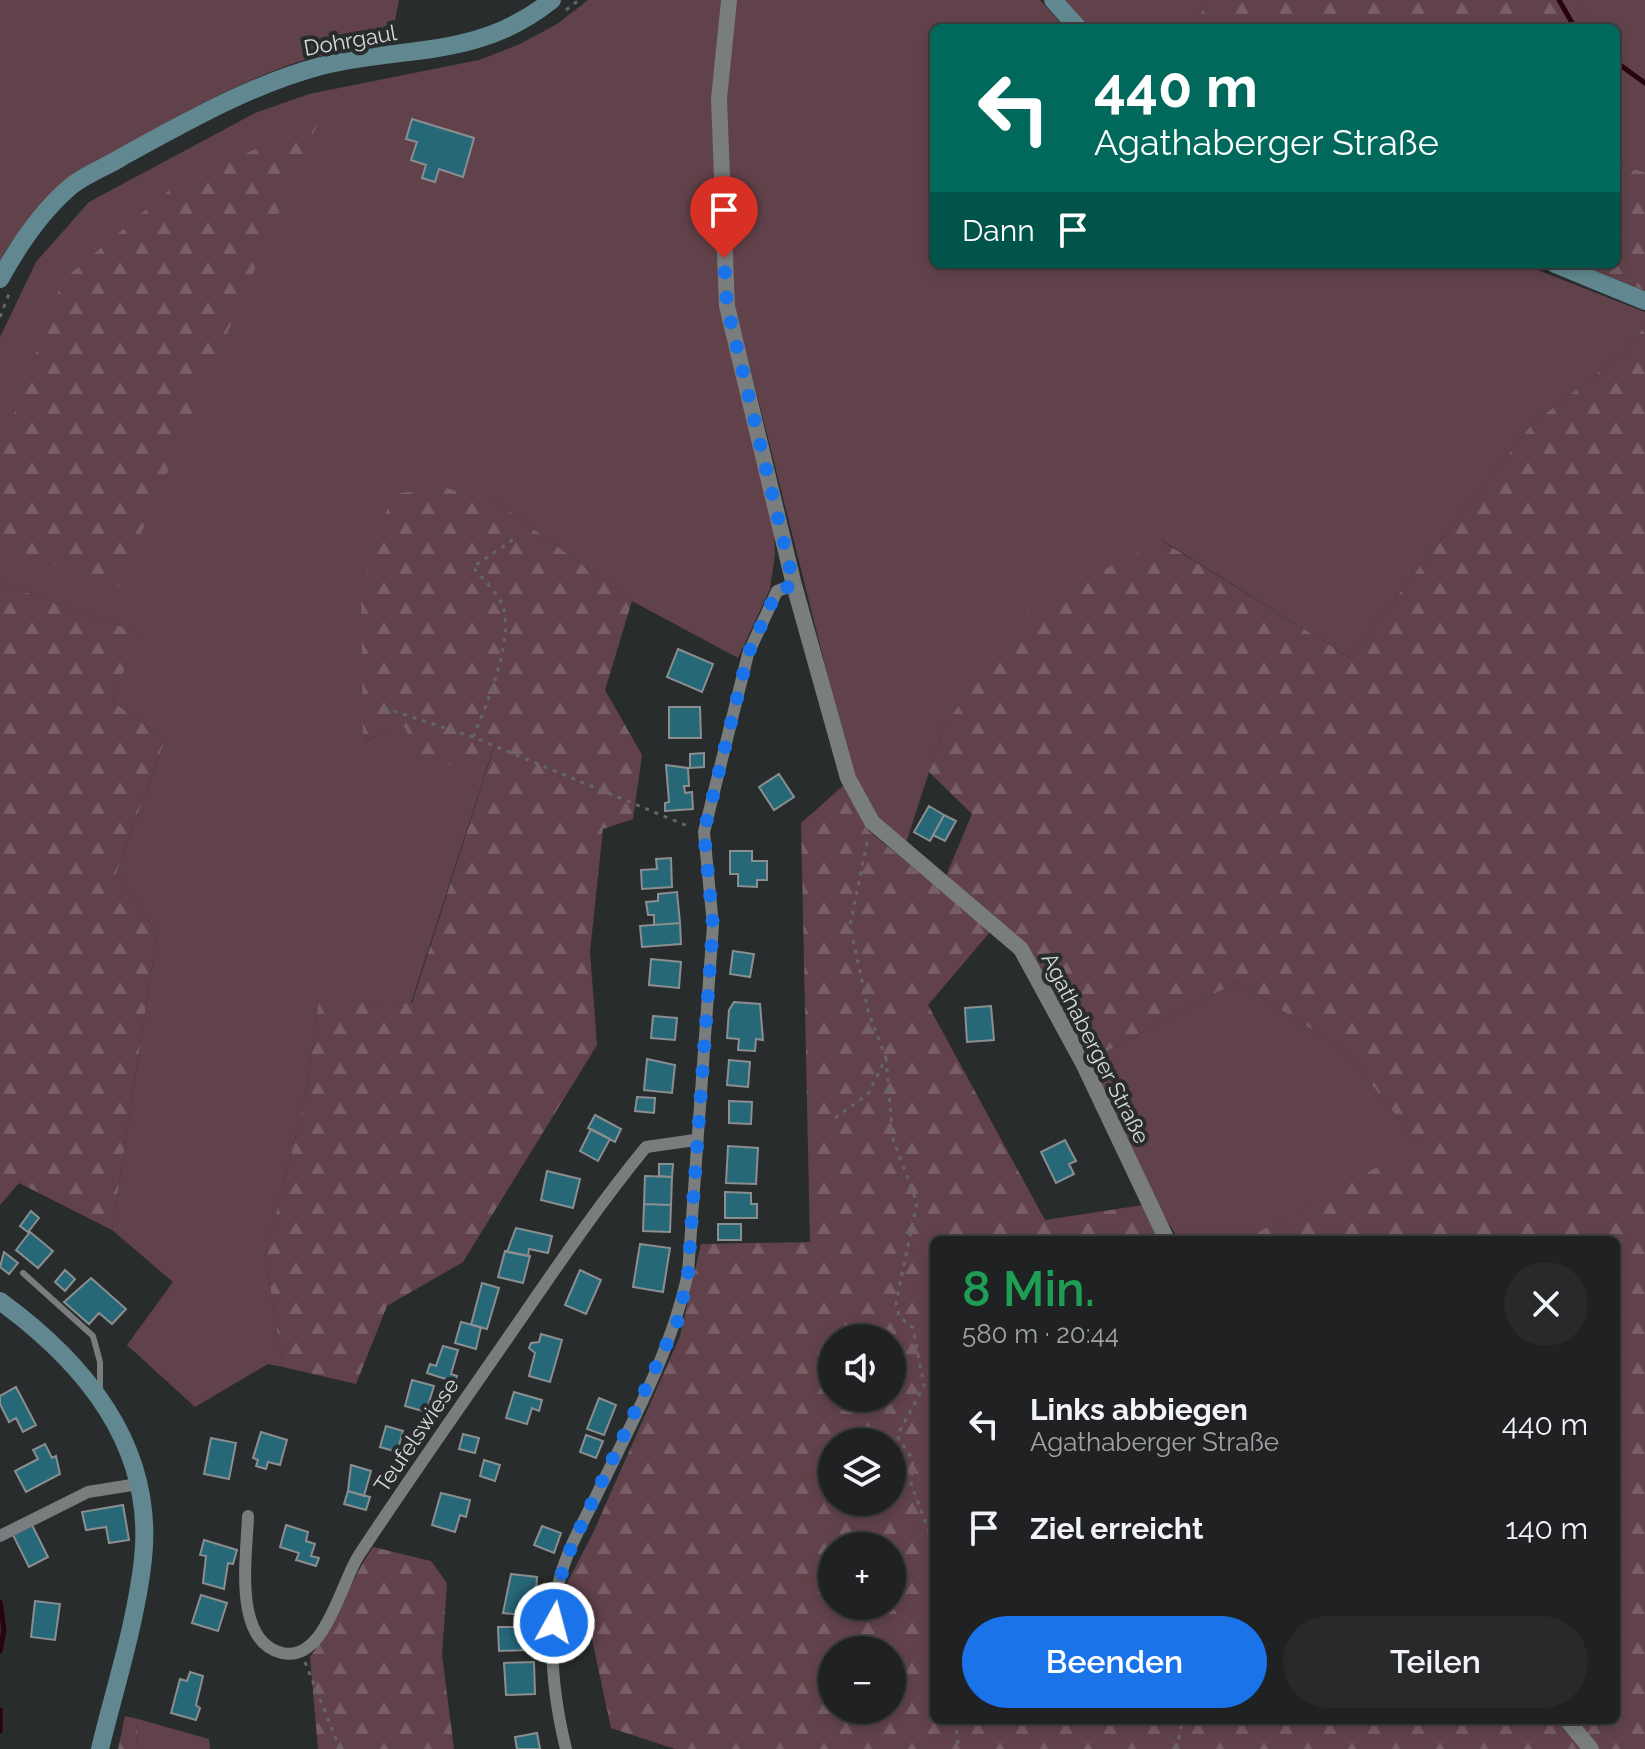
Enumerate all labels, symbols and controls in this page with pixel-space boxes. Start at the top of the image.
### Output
street label: Dohrgaul [302,19,398,61]
text: 440 m [1094,54,1258,120]
icon: left [962,56,1066,160]
text: Agathaberger Straße [1094,121,1439,163]
pin [690,176,758,258]
icon: arrive [702,188,746,232]
icon: arrive [1051,208,1095,252]
text: Dann [962,213,1035,248]
street label: Agathaberger Straße [1037,948,1155,1148]
text: 8 Min. [962,1261,1095,1317]
button: close [1504,1262,1588,1346]
text: 580 m · 20:44 [962,1319,1119,1349]
map controls [818,1324,906,1724]
button: sound [818,1324,906,1412]
street label: Teufelswiese [368,1373,464,1497]
text: Links abbiegen [1030,1392,1248,1427]
icon: left [962,1402,1006,1446]
text: 440 m [1502,1407,1588,1442]
text: Agathaberger Straße [1030,1427,1279,1457]
button: layers [818,1428,906,1516]
icon: arrive [962,1506,1006,1550]
text: Ziel erreicht [1030,1511,1203,1546]
text: 140 m [1505,1511,1588,1546]
button: + [818,1532,906,1620]
position arrow [512,1581,596,1665]
button: Beenden [962,1616,1267,1708]
button: Teilen [1283,1616,1588,1708]
button: − [818,1636,906,1724]

